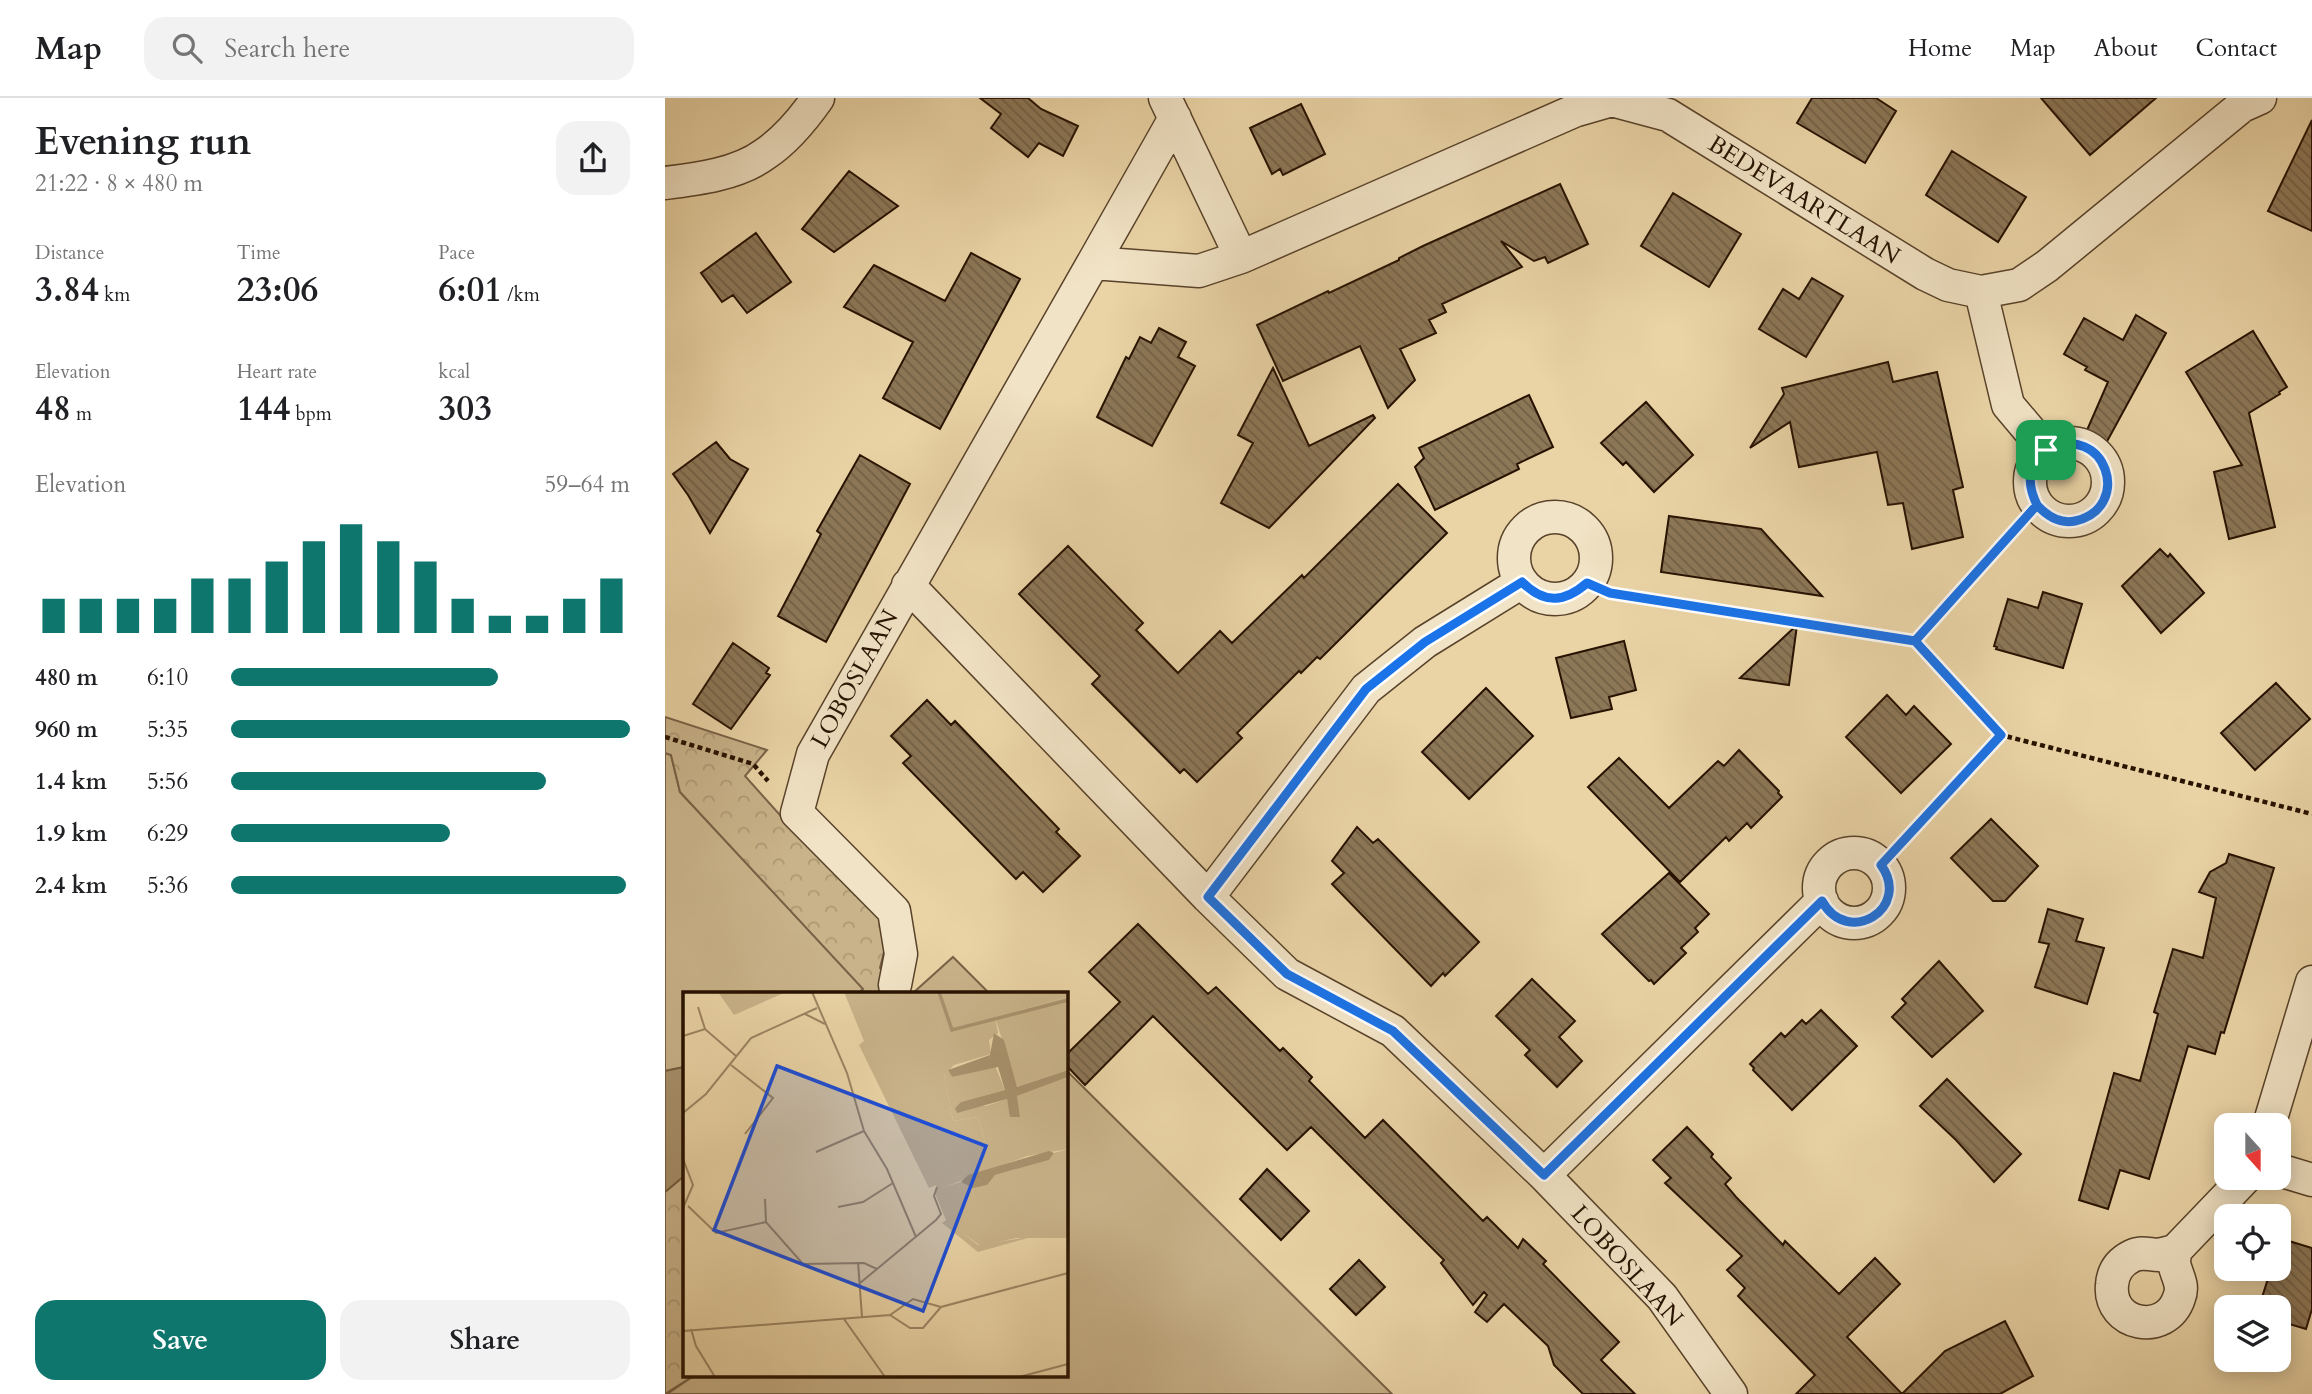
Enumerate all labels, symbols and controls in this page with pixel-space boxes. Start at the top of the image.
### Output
search box [144,17,634,80]
text: Map [35,26,102,71]
icon: search [168,29,206,67]
text: Search here [224,31,350,66]
text: Home [1908,32,1972,65]
text: Map [2010,32,2056,65]
text: About [2094,32,2158,65]
text: Contact [2196,32,2277,65]
text: Evening run [35,116,251,168]
button: share [556,121,630,195]
street label: BEDEVAARTLAAN [1702,128,1907,273]
text: 21:22 · 8 × 480 m [35,168,203,199]
text: Distance [35,240,104,266]
text: Time [237,240,281,266]
text: Pace [438,240,475,266]
text: 3.84 [35,266,99,314]
text: 23:06 [237,266,319,314]
text: 6:01 [438,266,502,314]
text: km [99,282,130,308]
text: /km [502,282,540,308]
text: Elevation [35,359,110,385]
text: Heart rate [237,359,317,385]
text: kcal [438,359,470,385]
text: 48 [35,385,71,433]
text: 144 [237,385,290,433]
text: 303 [438,385,492,433]
text: m [71,401,92,427]
text: bpm [290,401,332,427]
pin [2016,420,2076,480]
icon: arrive [2027,431,2065,469]
text: Elevation [35,469,126,500]
text: 59–64 m [545,469,630,500]
street label: LOBOSLAAN [803,603,907,754]
text: 480 m [35,662,98,693]
text: 6:10 [147,662,188,693]
text: 960 m [35,714,98,745]
text: 5:35 [147,714,188,745]
text: 1.4 km [35,766,107,797]
text: 5:56 [147,766,188,797]
text: 1.9 km [35,818,107,849]
text: 6:29 [147,818,188,849]
text: 2.4 km [35,870,107,901]
text: 5:36 [147,870,188,901]
inset map [683,992,1067,1376]
north arrow [2214,1113,2291,1190]
map controls [2214,1113,2291,1372]
street label: LOBOSLAAN [1563,1198,1691,1334]
button: locate [2214,1204,2291,1281]
button: layers [2214,1295,2291,1372]
button: Save [35,1300,326,1380]
button: Share [340,1300,630,1380]

